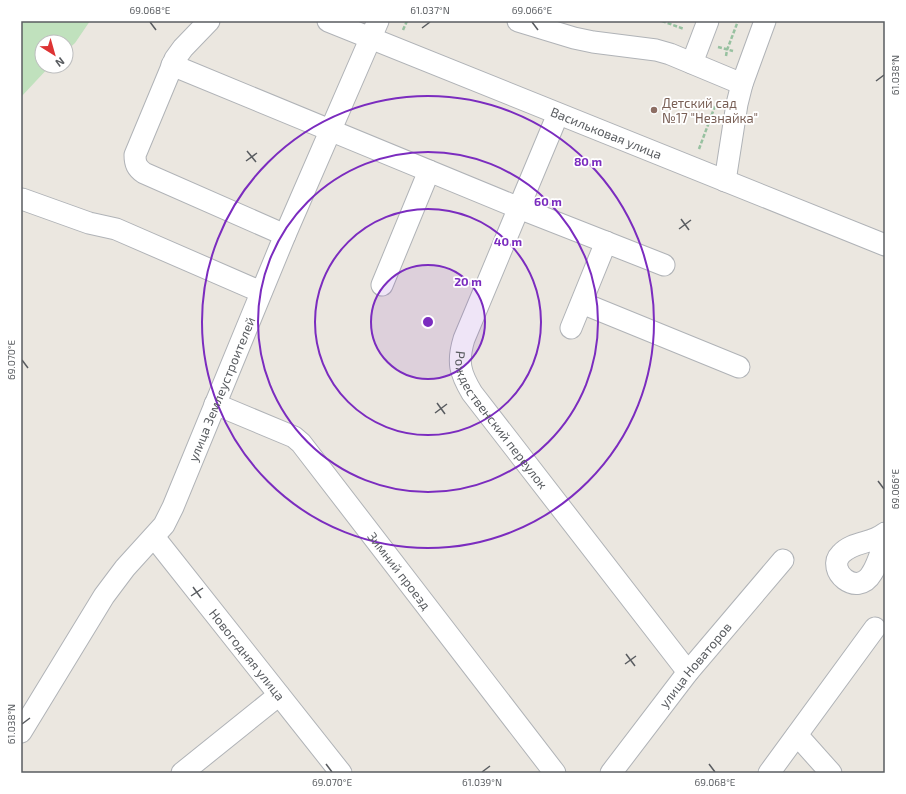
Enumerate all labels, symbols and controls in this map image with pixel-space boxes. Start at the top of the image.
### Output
text: 69.068°E [130,4,171,16]
text: 61.037°N [410,4,450,16]
text: 69.066°E [512,4,553,16]
north arrow [34,34,74,74]
text: N [53,55,67,70]
text: 61.038°N [889,55,901,95]
place label: Детский сад №17 "Незнайка" [662,95,758,126]
street label: Васильковая улица [548,103,664,162]
marker: Детский сад №17 "Незнайка" [649,105,659,115]
text: 80 m [574,154,602,168]
text: 60 m [534,194,562,208]
text: 40 m [494,234,522,248]
text: 20 m [454,274,482,288]
street label: улица Землеустроителей [185,314,258,464]
centre of rings [421,315,435,329]
text: 69.070°E [5,340,17,380]
street label: Рождественский переулок [452,350,551,492]
text: 69.066°E [889,468,901,509]
street label: Зимний проезд [364,529,434,613]
street label: Новогодняя улица [206,605,288,704]
street label: улица Новаторов [656,619,735,711]
text: 61.038°N [5,704,17,744]
text: 69.070°E [312,776,352,788]
text: 61.039°N [462,776,502,788]
text: 69.068°E [695,776,736,788]

